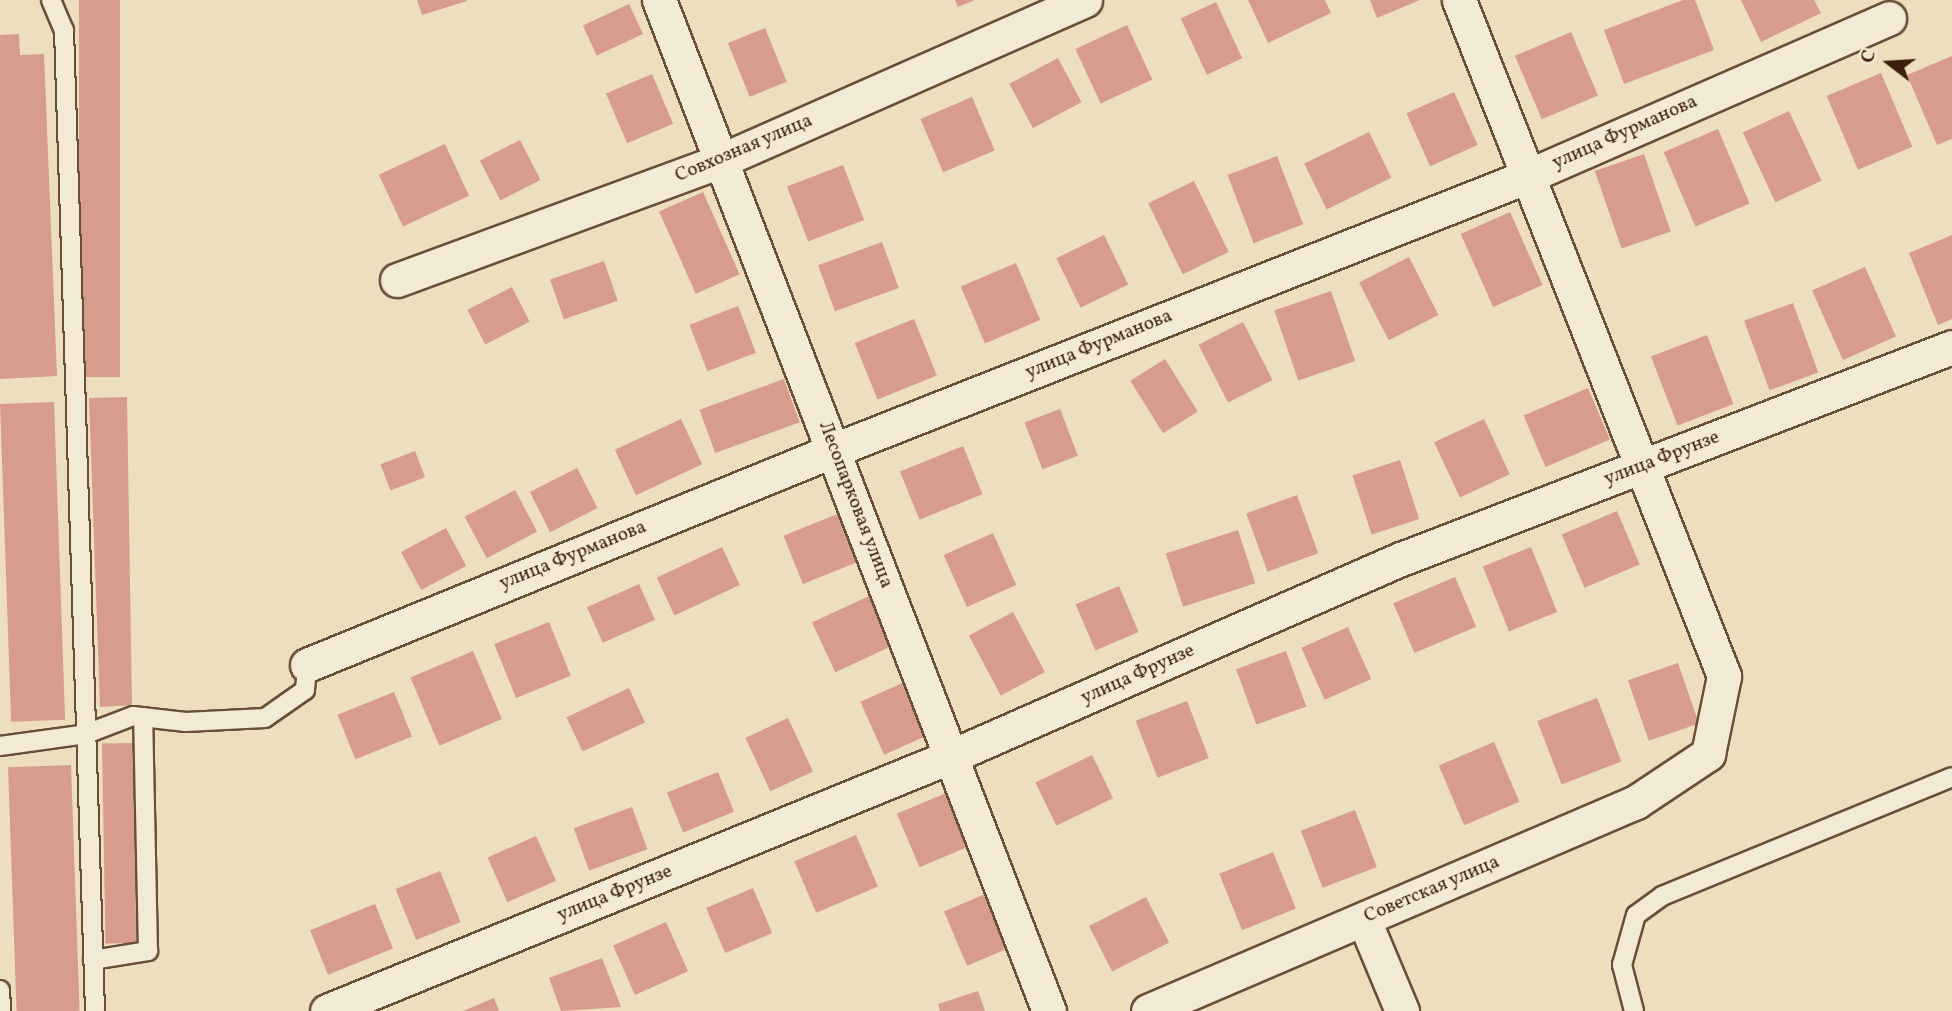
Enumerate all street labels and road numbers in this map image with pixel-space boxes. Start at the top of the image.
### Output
street label: улица Фурманова [1549,91,1701,175]
street label: Совхозная улица [672,110,816,188]
street label: улица Фурманова [1022,305,1176,385]
street label: Лесопарковая улица [813,418,897,592]
street label: улица Фрунзе [1601,427,1723,491]
street label: улица Фурманова [496,516,650,596]
street label: улица Фрунзе [1078,640,1198,710]
street label: Советская улица [1361,851,1503,929]
street label: улица Фрунзе [554,861,676,927]

